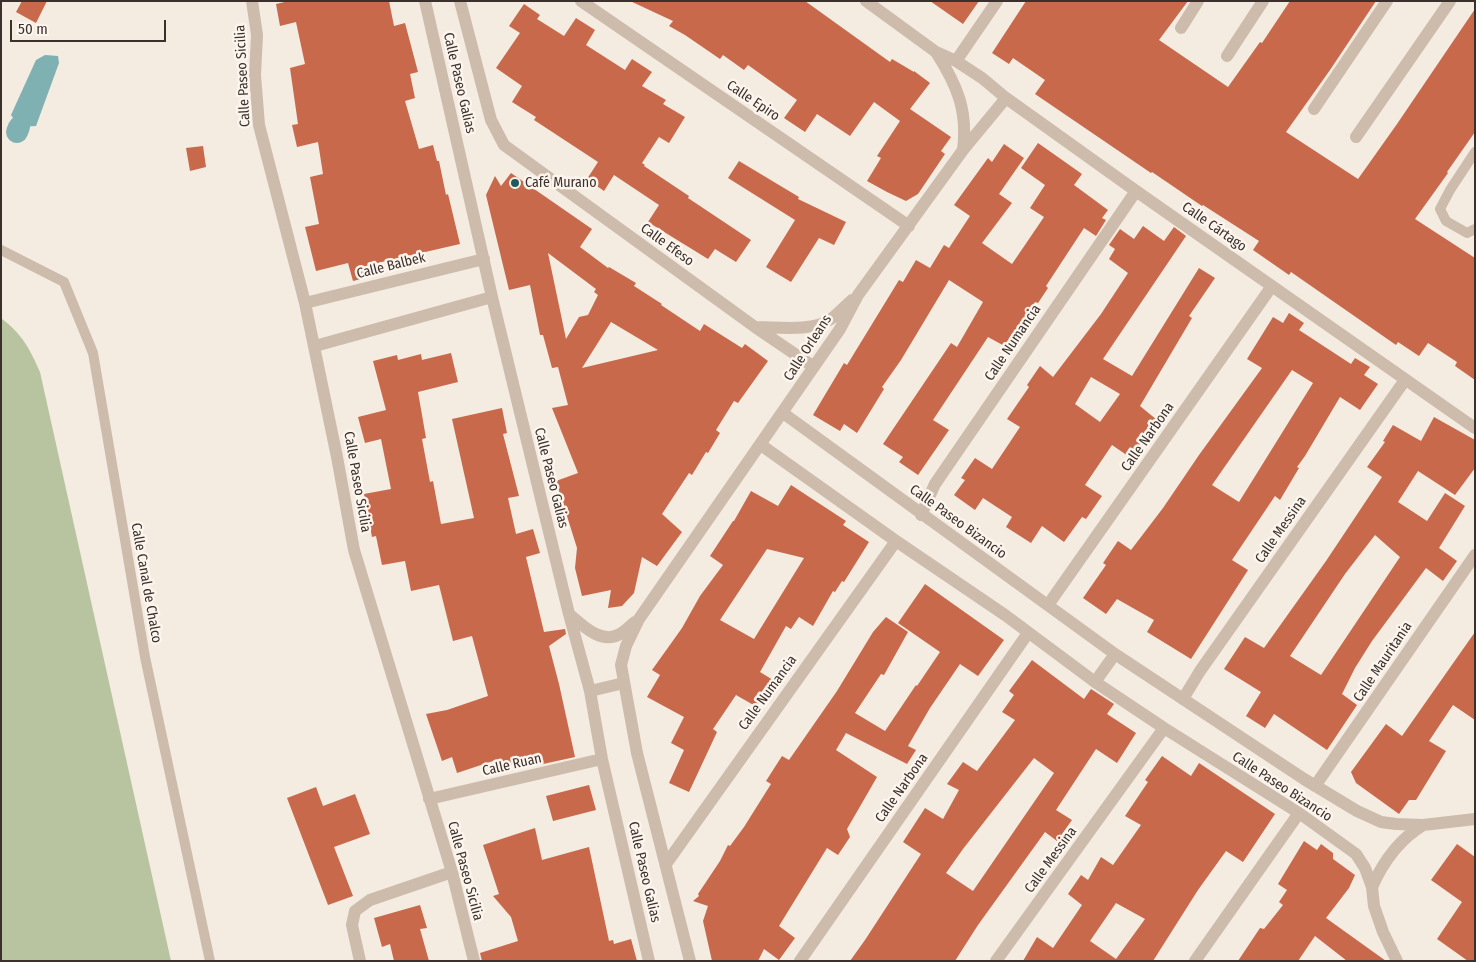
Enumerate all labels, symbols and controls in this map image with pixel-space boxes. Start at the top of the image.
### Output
scale bar [12,10,169,42]
text: 50 m [18,20,48,38]
street label: Calle Paseo Sicilia [232,25,254,127]
street label: Calle Paseo Galias [439,31,479,135]
street label: Calle Epiro [723,77,783,125]
place label: Café Murano [525,175,597,191]
marker: Café Murano [509,177,521,189]
street label: Calle Cártago [1179,199,1249,255]
street label: Calle Efeso [637,220,697,270]
street label: Calle Balbek [355,249,427,283]
street label: Calle Numancia [981,302,1045,384]
street label: Calle Orleans [780,312,836,384]
street label: Calle Narbona [1118,399,1178,475]
street label: Calle Paseo Galias [530,426,572,530]
street label: Calle Paseo Sicilia [340,430,374,534]
street label: Calle Paseo Bizancio [906,481,1010,563]
street label: Calle Messina [1252,493,1310,567]
street label: Calle Canal de Chalco [127,522,165,644]
street label: Calle Mauritania [1350,619,1416,705]
street label: Calle Numancia [735,652,801,734]
street label: Calle Paseo Bizancio [1229,748,1335,826]
street label: Calle Ruan [481,750,543,780]
street label: Calle Narbona [872,750,932,826]
street label: Calle Paseo Sicilia [444,819,486,923]
street label: Calle Paseo Galias [624,820,664,924]
street label: Calle Messina [1021,824,1081,896]

